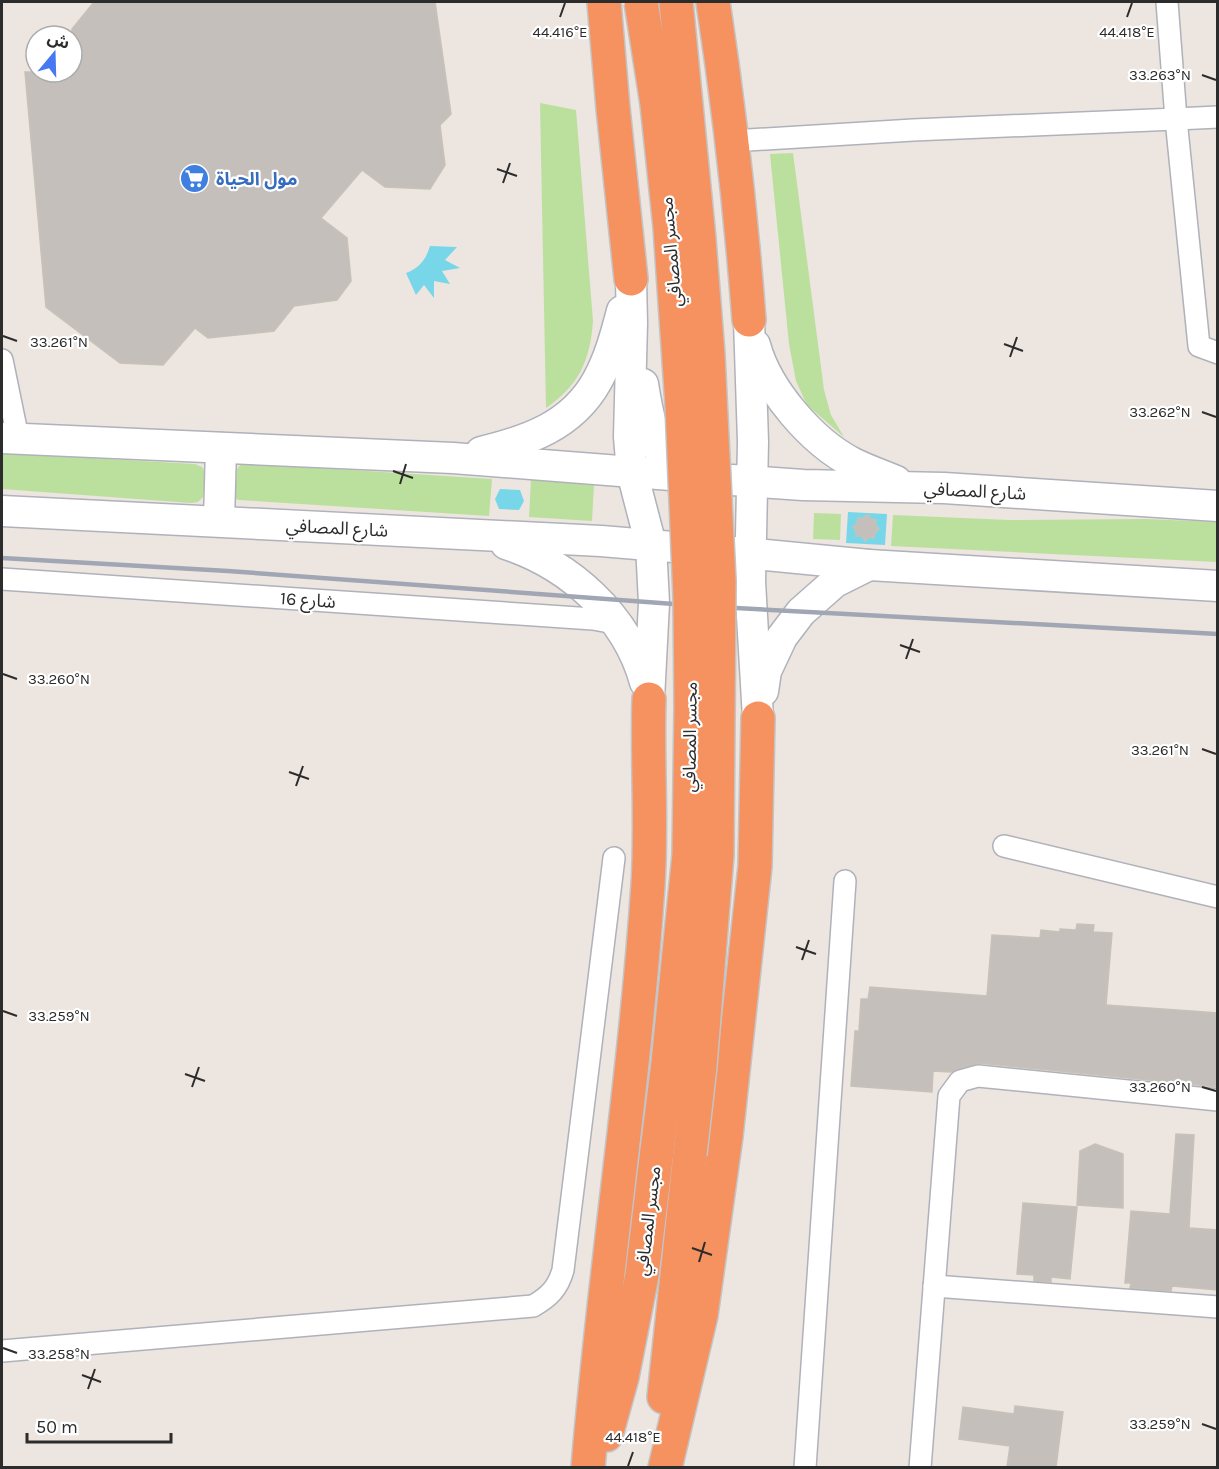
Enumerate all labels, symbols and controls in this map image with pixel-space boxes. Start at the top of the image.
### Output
text: 44.416°E [533,23,587,41]
text: 44.418°E [1099,23,1155,41]
north arrow [24,24,84,84]
text: ش [45,28,72,53]
text: 33.263°N [1129,66,1191,84]
supermarket icon: مول الحياة [179,163,211,195]
place label: مول الحياة [216,168,297,190]
street label: مجسر المصافي [655,196,689,308]
text: 33.261°N [30,333,88,351]
text: 33.262°N [1129,403,1191,421]
street label: شارع المصافي [923,477,1027,508]
street label: شارع المصافي [285,514,389,545]
street label: شارع 16 [279,587,337,616]
text: 33.260°N [28,670,90,688]
street label: مجسر المصافي [678,682,704,793]
text: 33.261°N [1131,741,1189,759]
text: 33.259°N [28,1007,90,1025]
text: 33.260°N [1129,1078,1191,1096]
street label: مجسر المصافي [630,1165,668,1277]
text: 33.258°N [28,1345,90,1363]
scale bar [27,1406,171,1444]
text: 33.259°N [1129,1415,1191,1433]
text: 50 m [36,1416,78,1438]
text: 44.418°E [605,1428,661,1446]

